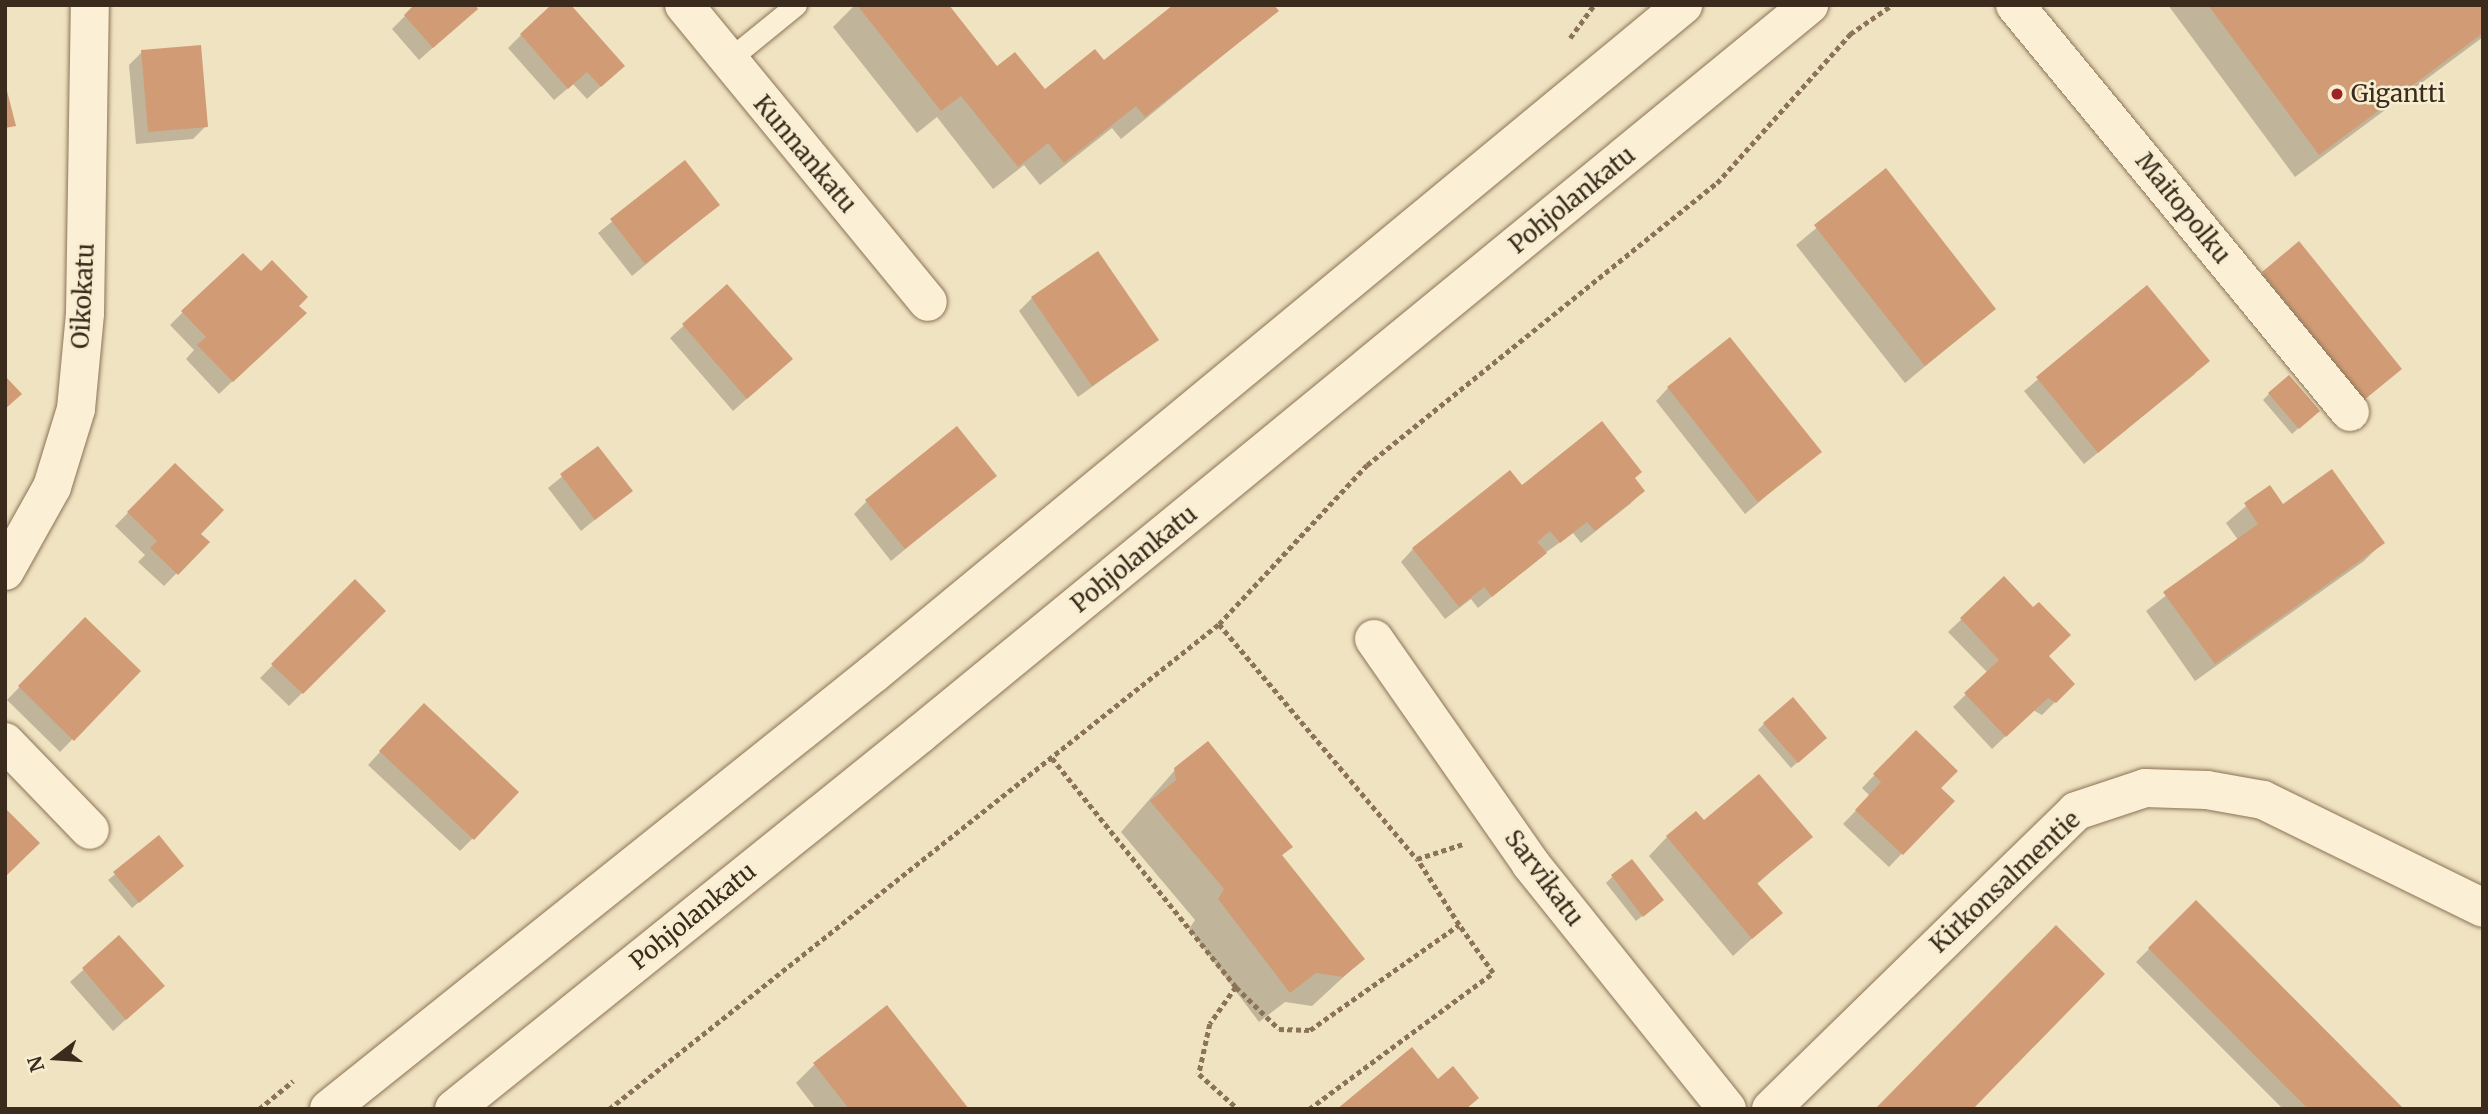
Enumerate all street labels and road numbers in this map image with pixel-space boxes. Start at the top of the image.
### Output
street label: Kunnankatu [748,89,862,219]
street label: Pohjolankatu [1503,140,1641,260]
street label: Maitopolku [2130,147,2236,269]
street label: Oikokatu [66,242,100,350]
street label: Pohjolankatu [1065,499,1203,619]
street label: Kirkonsalmentie [1924,805,2086,959]
street label: Sarvikatu [1499,824,1589,932]
street label: Pohjolankatu [624,856,762,976]

